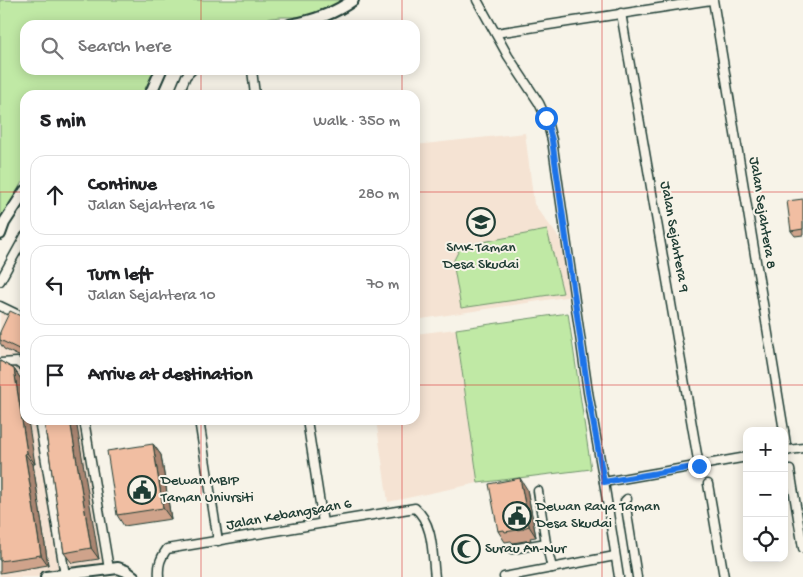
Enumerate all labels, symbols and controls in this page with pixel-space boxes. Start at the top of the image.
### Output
search box [20,20,420,75]
icon: search [38,34,66,62]
text: Search here [78,36,172,59]
route start [535,107,558,130]
text: 5 min [40,110,85,135]
text: Walk · 350 m [313,113,400,132]
street label: Jalan Sejahtera 8 [744,156,780,270]
text: Continue [88,174,157,197]
street label: Jalan Sejahtera 9 [655,180,693,294]
icon: ahead [41,181,69,209]
text: 280 m [358,186,399,205]
text: Jalan Sejahtera 16 [88,197,215,216]
school or university icon: SMK Taman Desa Skudai [466,207,496,237]
place label: SMK Taman Desa Skudai [442,239,519,274]
text: Turn left [88,264,152,287]
icon: left [41,271,69,299]
text: 70 m [366,276,399,295]
text: Jalan Sejahtera 10 [88,287,216,306]
icon: arrive [41,361,69,389]
text: Arrive at destination [88,364,252,387]
map controls [743,427,788,562]
button: + [743,427,788,472]
route end [688,455,711,478]
place label: Dewan MBIP Taman Univrsiti [160,472,254,507]
button: − [743,472,788,517]
public building icon: Dewan MBIP Taman Univrsiti [127,475,157,505]
street label: Jalan Kebangsaan 6 [225,495,353,535]
place label: Dewan Raya Taman Desa Skudai [535,498,660,533]
public building icon: Dewan Raya Taman Desa Skudai [502,501,532,531]
button: locate [743,517,788,562]
mosque icon: Surau An-Nur [451,534,481,564]
place label: Surau An-Nur [485,540,568,558]

